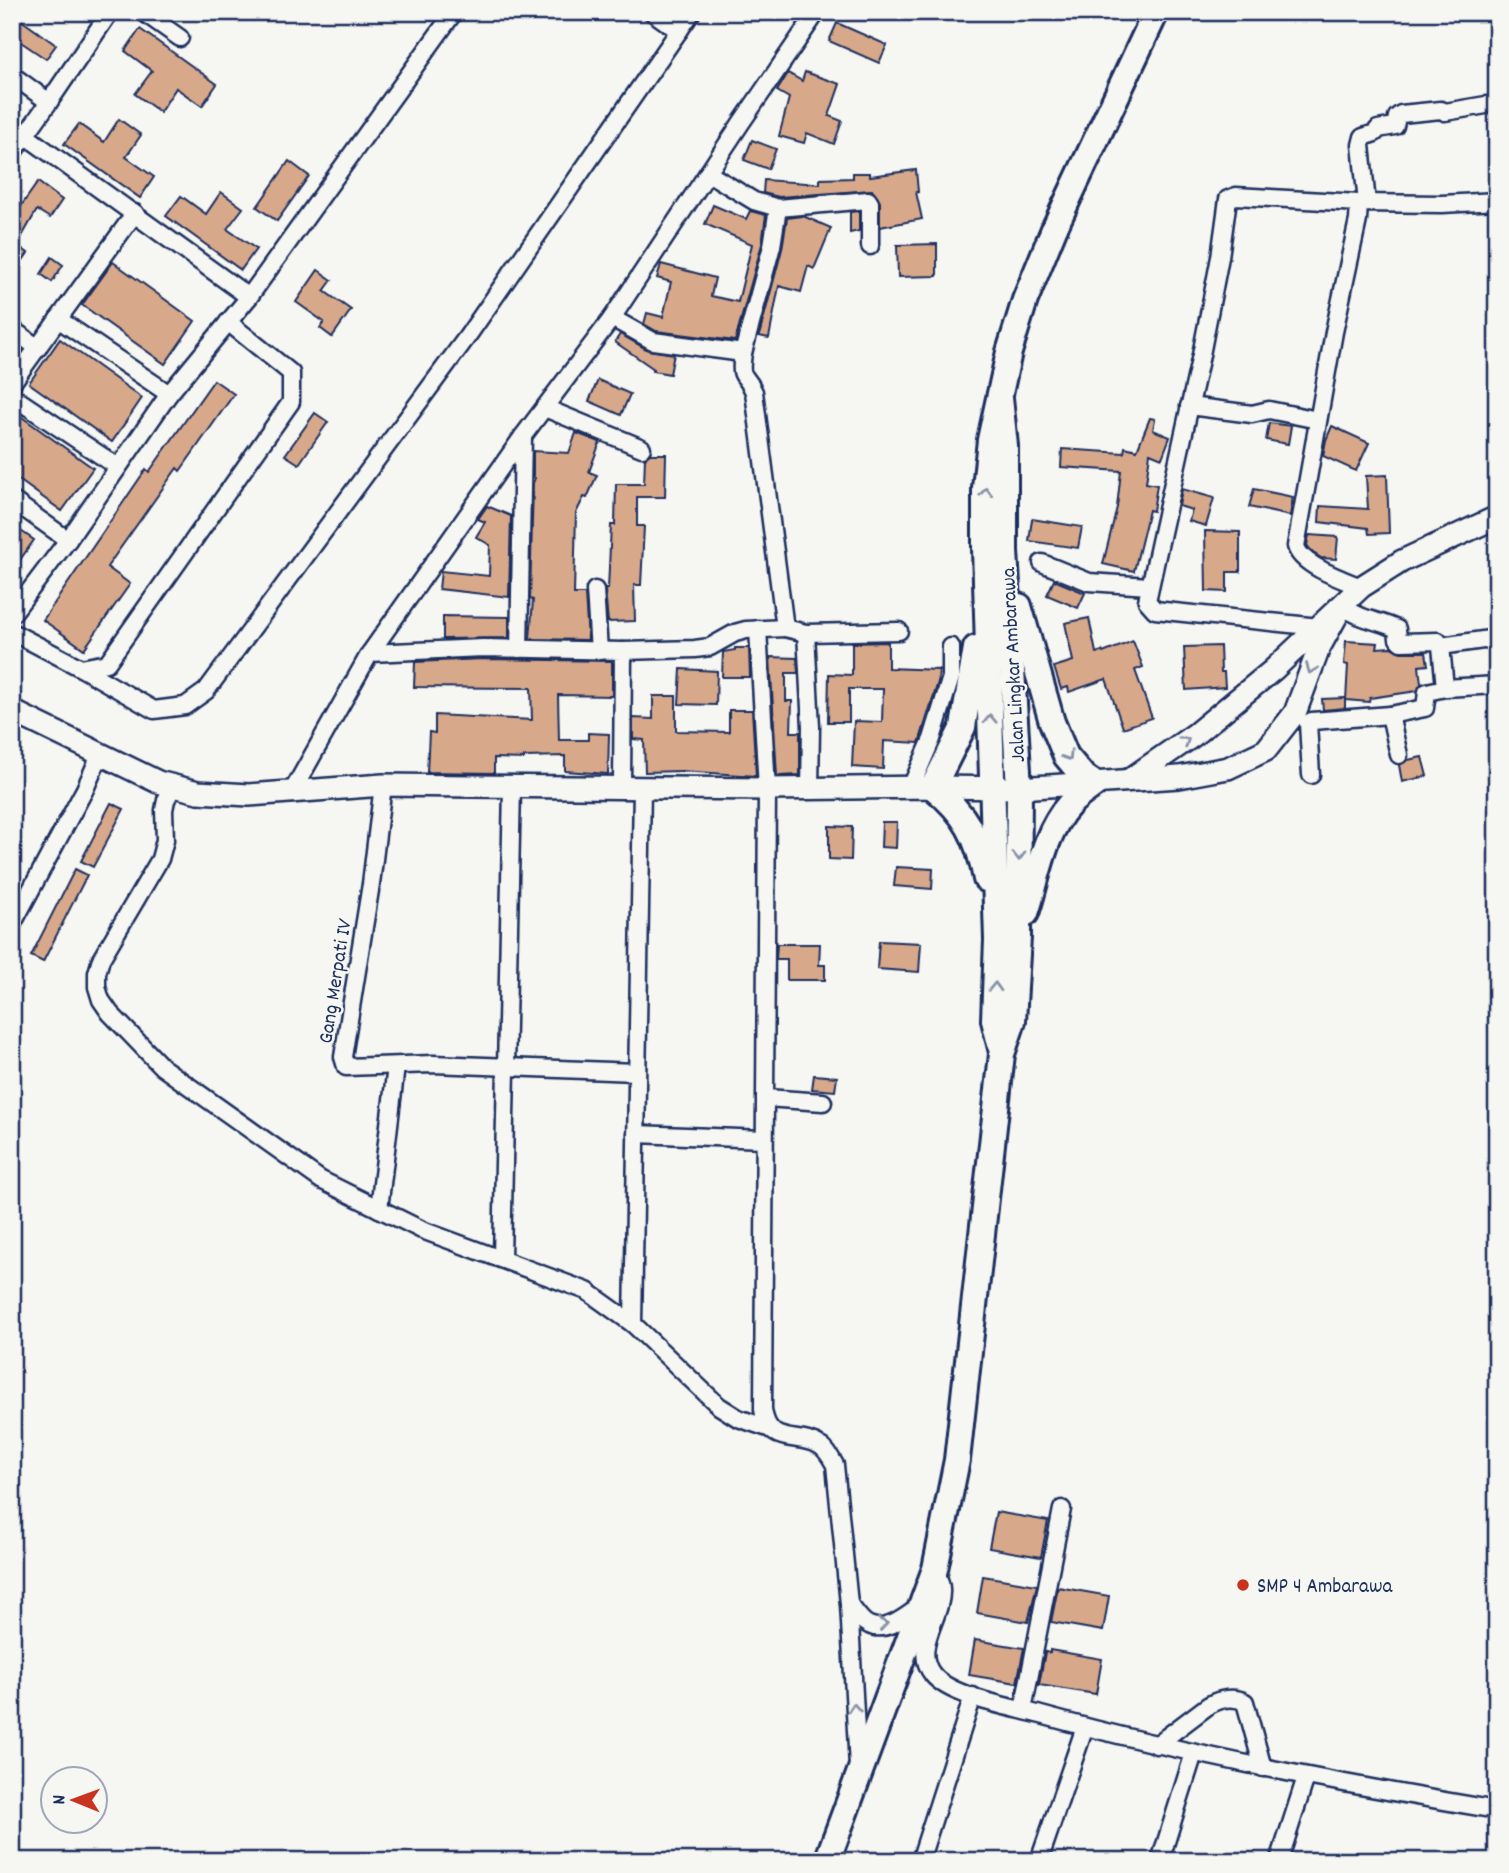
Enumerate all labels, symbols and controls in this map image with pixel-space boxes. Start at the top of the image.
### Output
one-way arrow [978,486,993,497]
street label: Jalan Lingkar Ambarawa [995,565,1035,763]
one-way arrow [1306,663,1320,675]
one-way arrow [983,713,998,724]
one-way arrow [1177,737,1190,749]
one-way arrow [1060,748,1073,761]
one-way arrow [1011,852,1027,862]
street label: Gang Merpati IV [312,917,362,1046]
one-way arrow [988,981,1003,992]
place label: SMP 4 Ambarawa [1257,1573,1393,1603]
marker: SMP 4 Ambarawa [1235,1577,1251,1593]
one-way arrow [878,1617,889,1632]
one-way arrow [847,1702,862,1713]
north arrow [38,1764,108,1834]
text: N [47,1795,74,1805]

